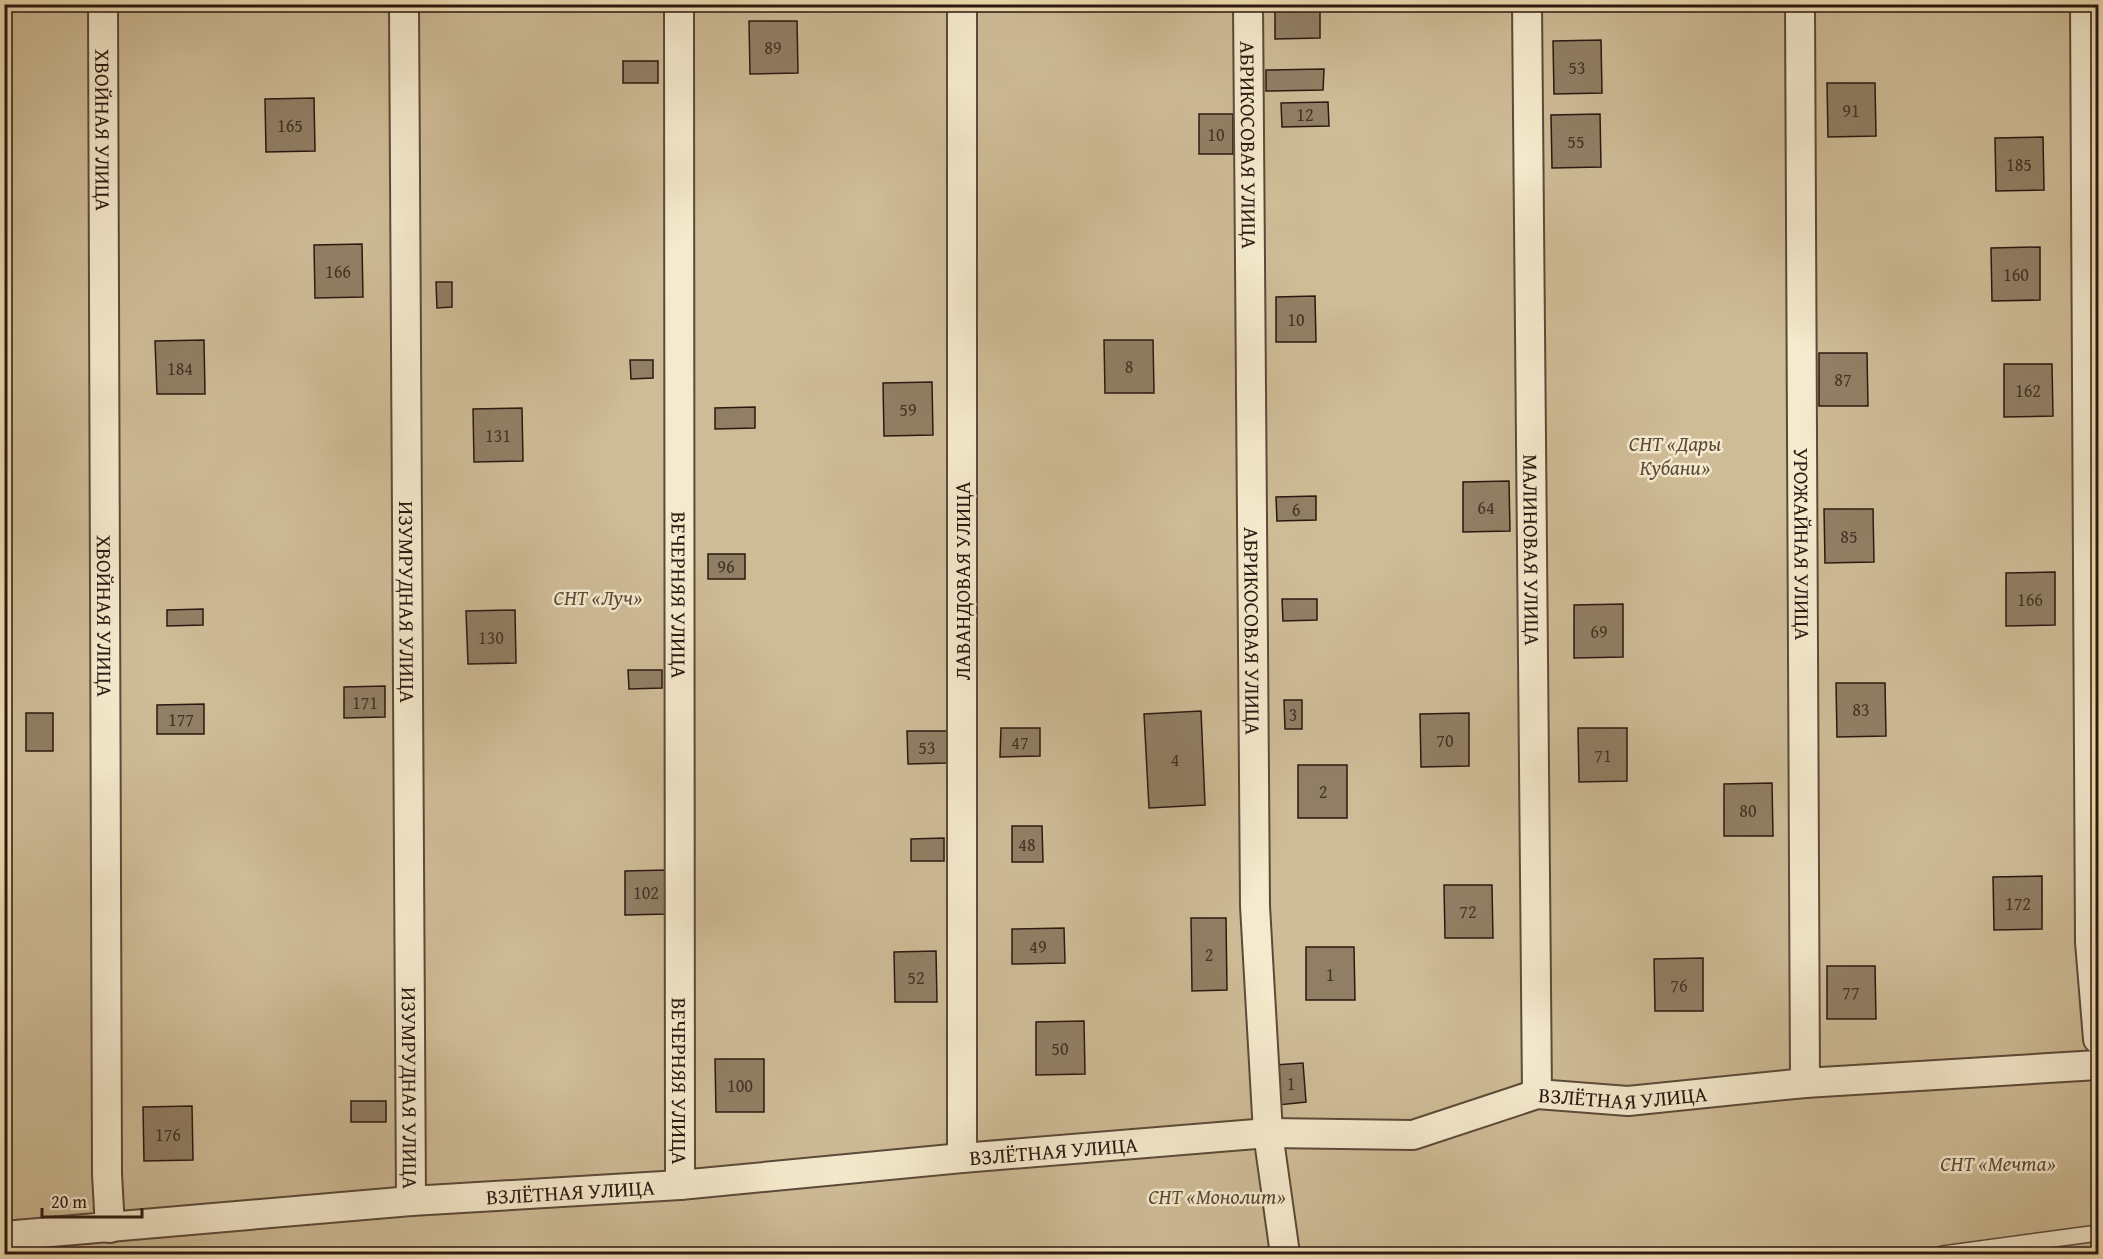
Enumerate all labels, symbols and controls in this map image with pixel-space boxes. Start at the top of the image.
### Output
house number: 89 [764,34,782,61]
street label: АБРИКОСОВАЯ УЛИЦА [1233,41,1265,249]
street label: ХВОЙНАЯ УЛИЦА [88,49,119,211]
house number: 53 [1568,54,1586,81]
house number: 91 [1842,97,1860,124]
house number: 12 [1296,101,1314,128]
house number: 165 [277,112,303,139]
house number: 10 [1207,121,1225,148]
house number: 55 [1567,128,1585,155]
house number: 185 [2006,151,2032,178]
house number: 166 [325,258,351,285]
house number: 160 [2003,261,2029,288]
house number: 10 [1287,306,1305,333]
house number: 8 [1125,353,1133,380]
house number: 184 [167,355,193,382]
house number: 87 [1834,366,1852,393]
house number: 162 [2015,377,2041,404]
house number: 59 [899,396,917,423]
house number: 131 [485,422,511,449]
park label: СНТ «Дары Кубани» [1629,428,1721,483]
street label: УРОЖАЙНАЯ УЛИЦА [1787,448,1818,641]
street label: МАЛИНОВАЯ УЛИЦА [1516,454,1548,646]
street label: ЛАВАНДОВАЯ УЛИЦА [947,481,978,680]
house number: 64 [1477,494,1495,521]
house number: 6 [1292,496,1300,523]
street label: ИЗУМРУДНАЯ УЛИЦА [391,501,424,703]
street label: ВЕЧЕРНЯЯ УЛИЦА [664,511,695,679]
house number: 85 [1840,523,1858,550]
street label: АБРИКОСОВАЯ УЛИЦА [1237,527,1269,735]
street label: ХВОЙНАЯ УЛИЦА [89,535,121,697]
house number: 96 [717,553,735,580]
park label: СНТ «Луч» [554,582,642,613]
house number: 166 [2017,586,2043,613]
house number: 69 [1590,618,1608,645]
house number: 130 [478,624,504,651]
house number: 171 [352,689,378,716]
house number: 83 [1852,696,1870,723]
house number: 3 [1289,701,1297,728]
house number: 177 [168,706,194,733]
house number: 70 [1436,727,1454,754]
house number: 47 [1011,729,1029,756]
house number: 53 [918,734,936,761]
house number: 71 [1594,742,1612,769]
house number: 4 [1171,746,1179,773]
house number: 2 [1319,778,1327,805]
house number: 80 [1739,797,1757,824]
house number: 48 [1018,831,1036,858]
house number: 102 [633,879,659,906]
house number: 172 [2005,890,2031,917]
house number: 72 [1459,898,1477,925]
house number: 49 [1029,933,1047,960]
house number: 2 [1205,941,1213,968]
house number: 1 [1326,961,1334,988]
house number: 52 [907,964,925,991]
house number: 76 [1670,972,1688,999]
house number: 77 [1842,979,1860,1006]
street label: ИЗУМРУДНАЯ УЛИЦА [394,987,426,1189]
street label: ВЕЧЕРНЯЯ УЛИЦА [664,997,695,1165]
house number: 50 [1051,1035,1069,1062]
house number: 1 [1287,1070,1295,1097]
house number: 100 [727,1072,753,1099]
street label: ВЗЛЁТНАЯ УЛИЦА [1538,1078,1709,1117]
house number: 176 [155,1121,181,1148]
street label: ВЗЛЁТНАЯ УЛИЦА [968,1128,1139,1173]
park label: СНТ «Мечта» [1940,1148,2056,1179]
street label: ВЗЛЁТНАЯ УЛИЦА [485,1171,656,1212]
scale bar [42,1181,142,1219]
park label: СНТ «Монолит» [1148,1181,1286,1212]
text: 20 m [51,1188,87,1215]

